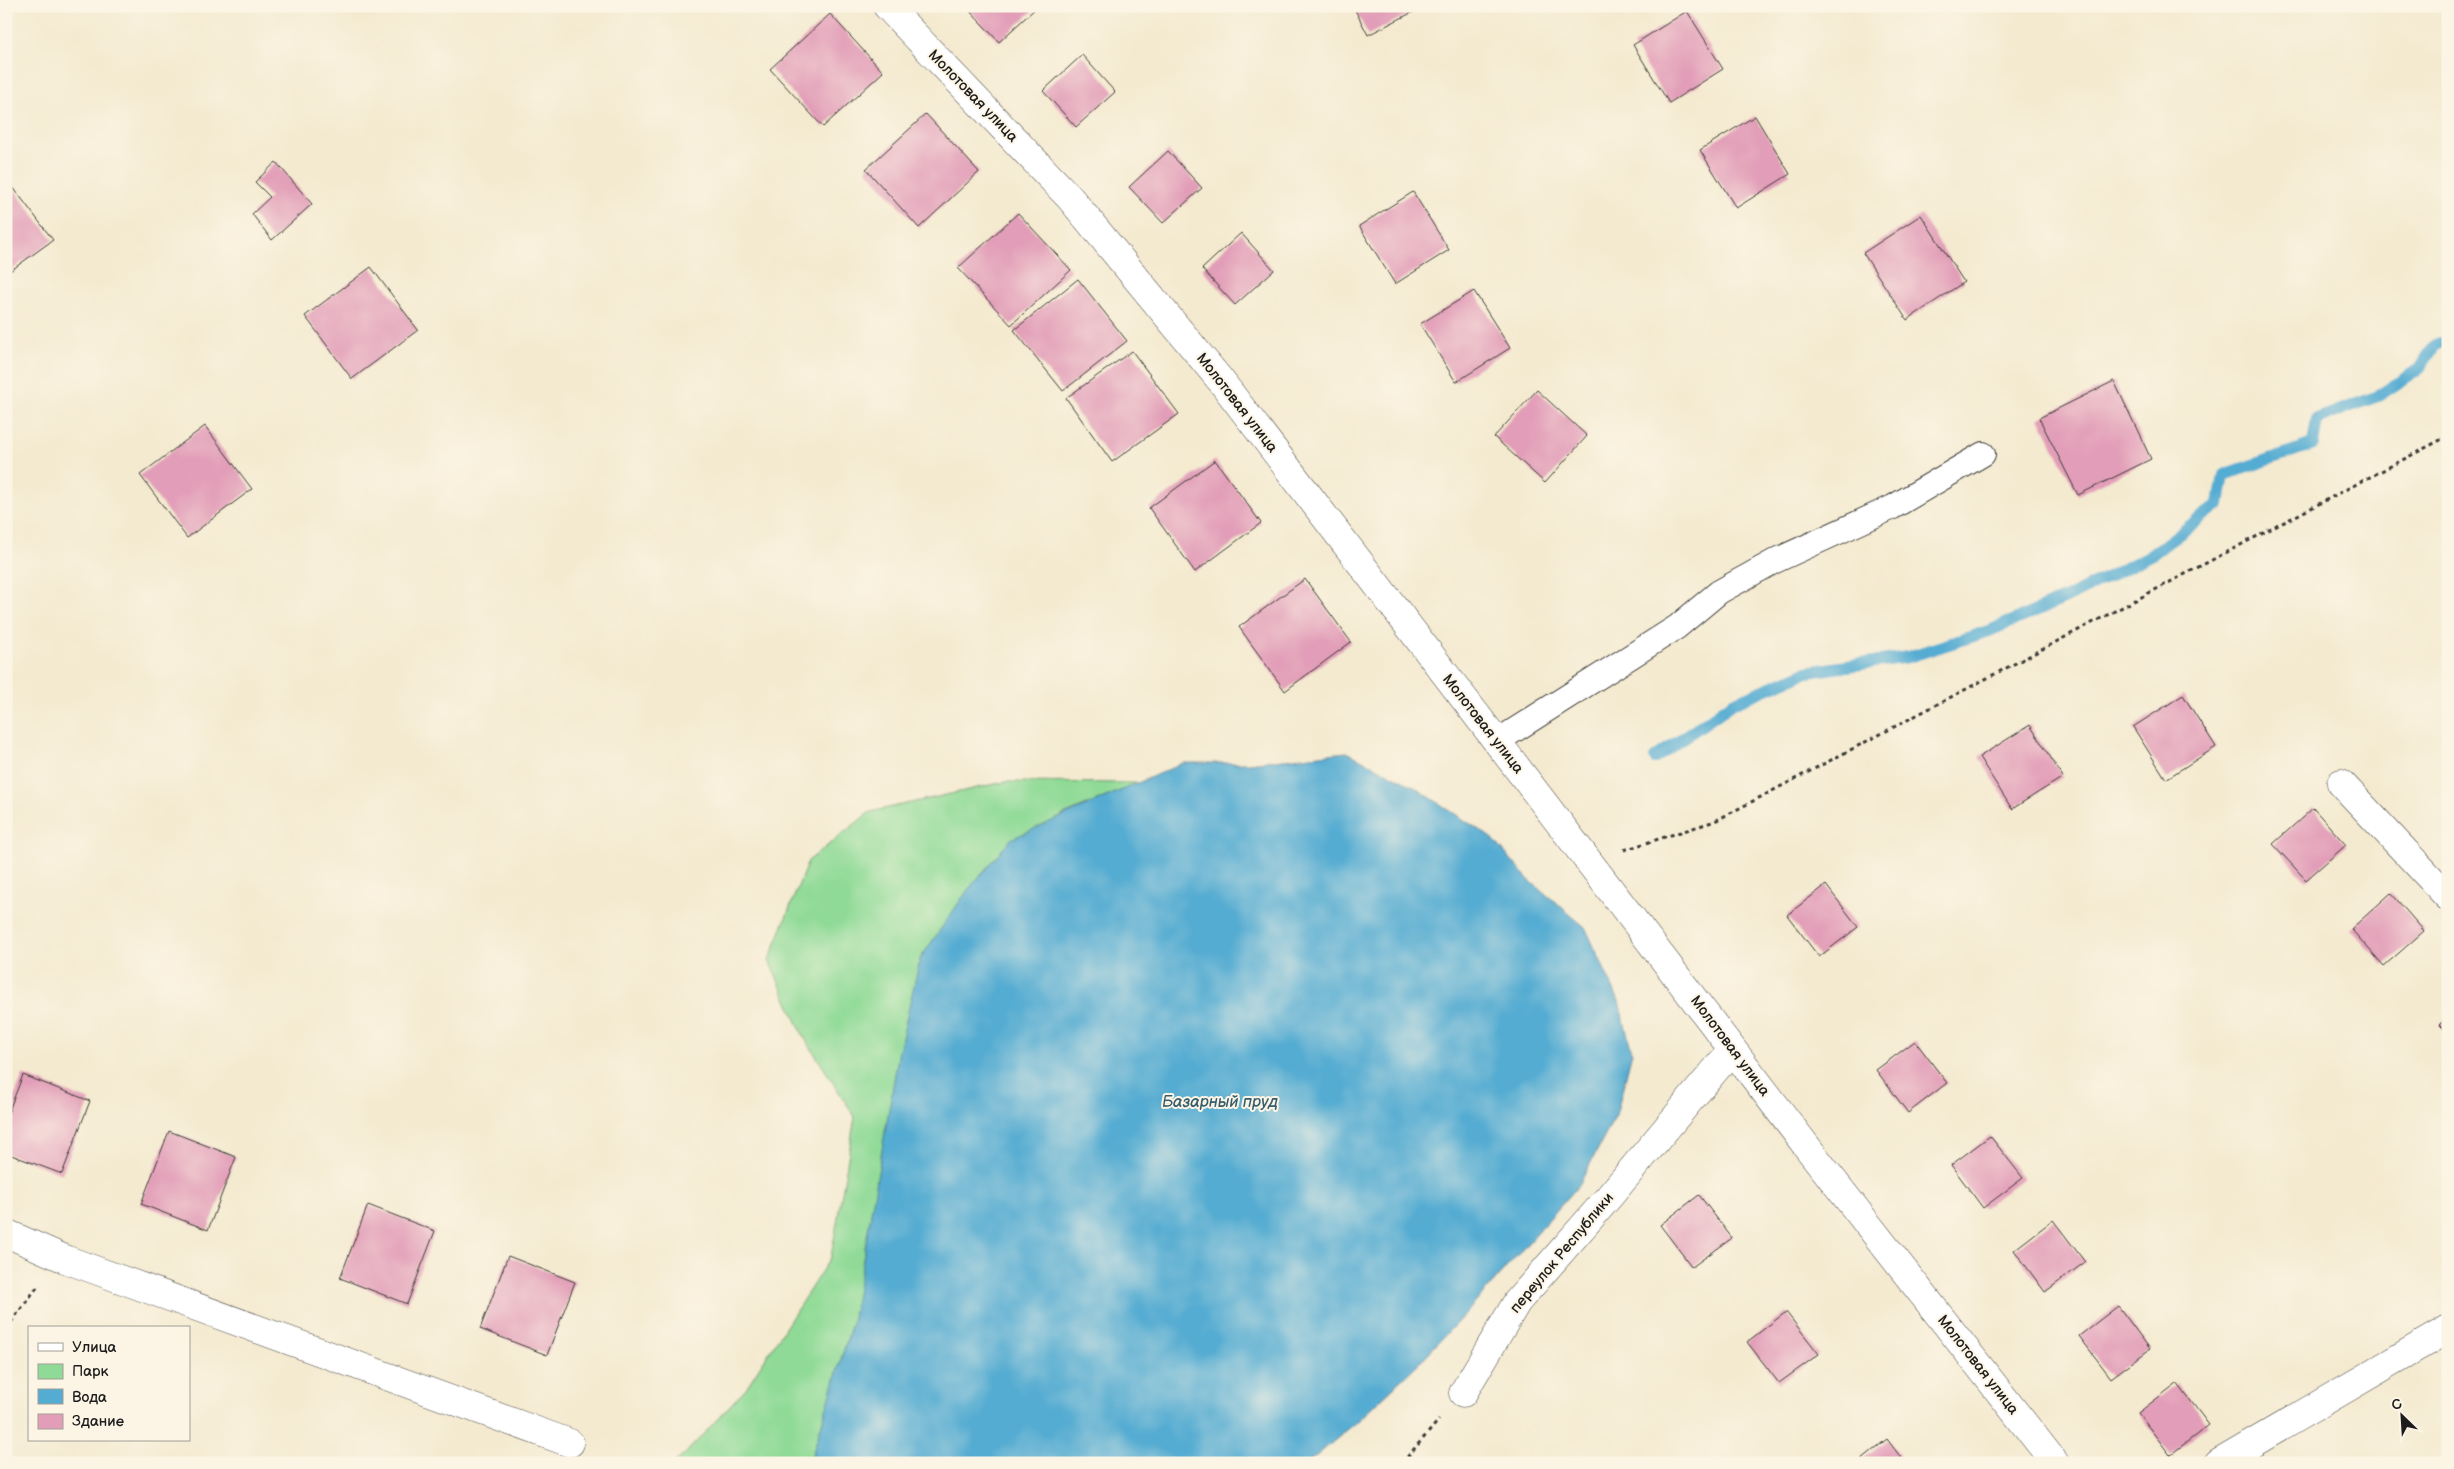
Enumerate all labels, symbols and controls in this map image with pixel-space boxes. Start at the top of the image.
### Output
street label: Молотовая улица [924,46,1022,146]
street label: Молотовая улица [1192,349,1282,457]
street label: Молотовая улица [1438,670,1528,778]
street label: Молотовая улица [1686,992,1774,1100]
water label: Базарный пруд [1162,1093,1278,1112]
street label: переулок Республики [1506,1189,1618,1317]
street label: Молотовая улица [1933,1311,2023,1419]
legend [28,1326,190,1442]
text: Улица [72,1338,117,1357]
text: Парк [72,1362,109,1381]
text: Вода [72,1388,107,1407]
north arrow [2376,1392,2426,1442]
text: С [2389,1395,2405,1414]
text: Здание [72,1412,124,1431]

